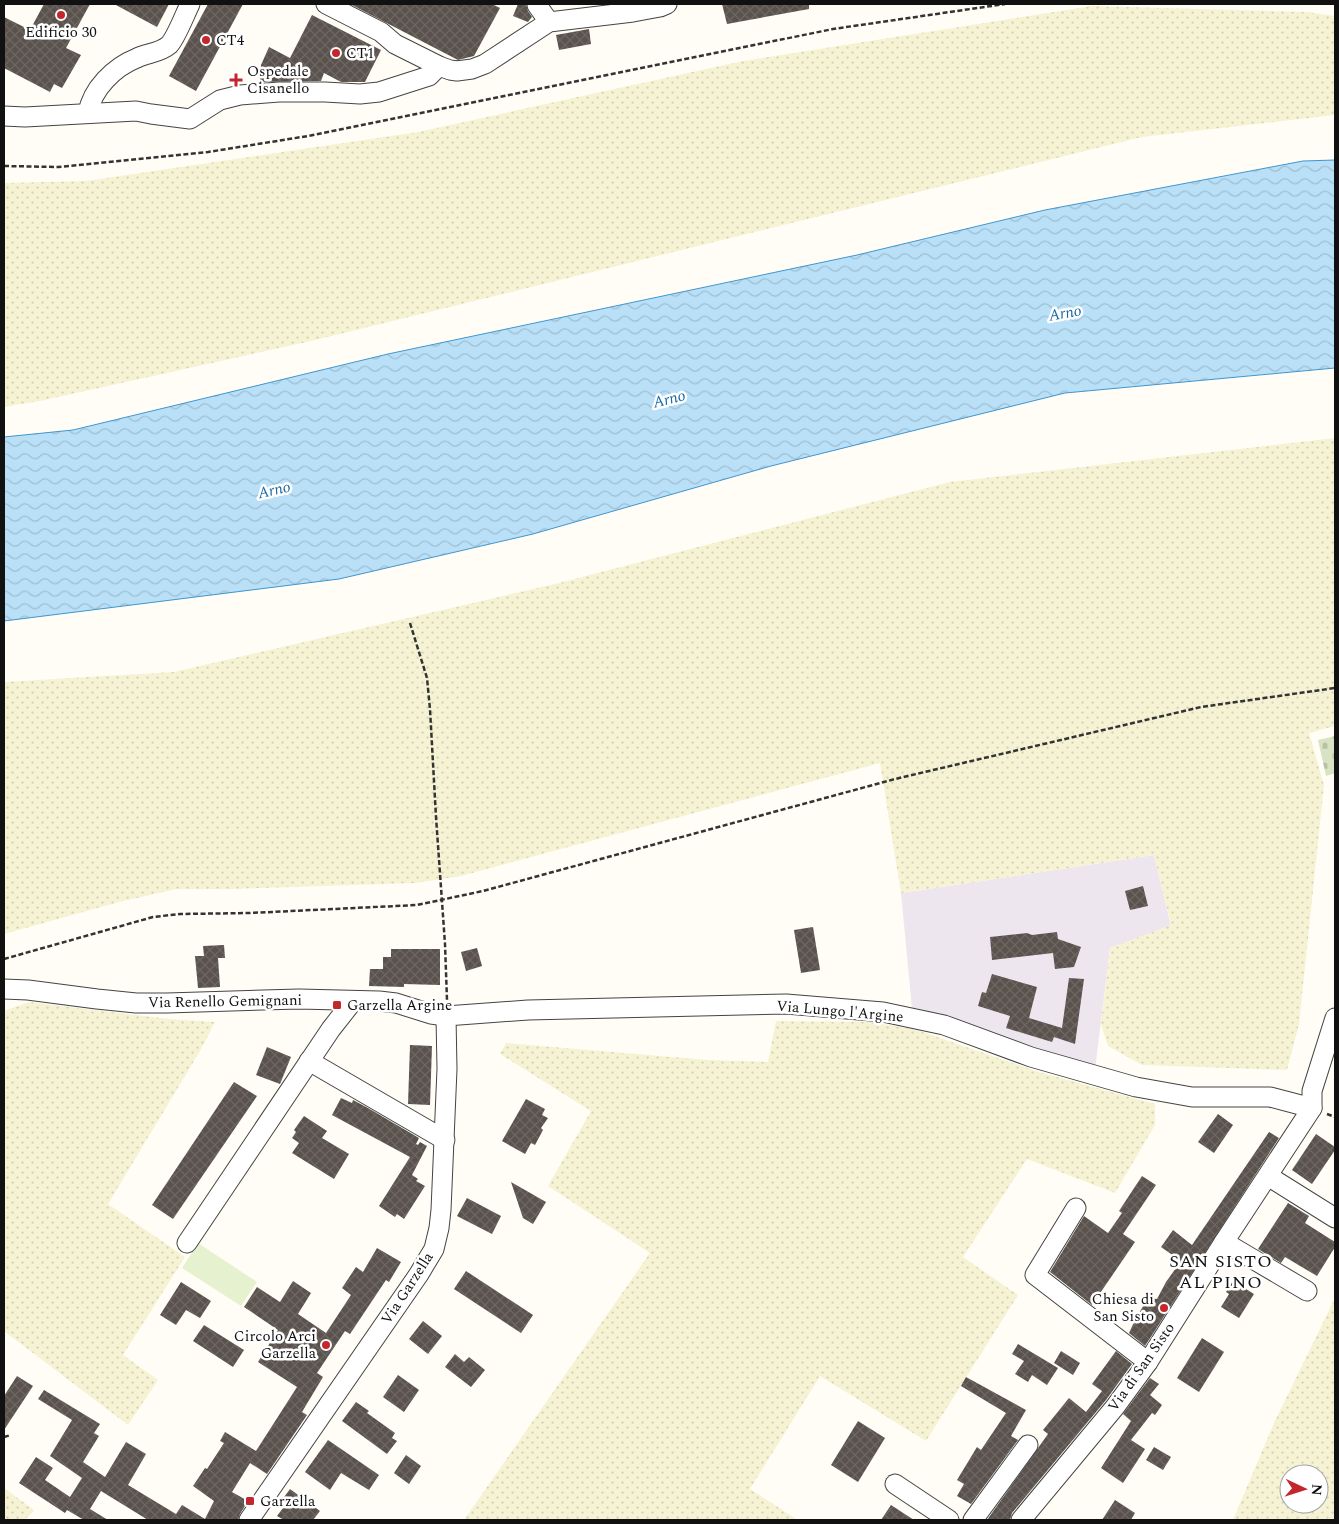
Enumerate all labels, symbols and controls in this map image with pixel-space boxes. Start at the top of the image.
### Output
marker: Edificio 30 [55,9,67,21]
place label: Edificio 30 [25,21,97,44]
place label: CT4 [216,29,245,52]
marker: CT4 [200,34,212,46]
place label: CT1 [346,42,374,65]
marker: CT1 [330,47,342,59]
place label: Ospedale Cisanello [247,60,309,100]
marker: Ospedale Cisanello [229,73,243,87]
water label: Arno [1046,298,1084,328]
water label: Arno [649,383,688,415]
water label: Arno [254,475,293,506]
street label: Via Renello Gemignani [148,989,302,1014]
place label: Garzella Argine [347,994,452,1017]
street label: Via Lungo l'Argine [775,994,904,1029]
marker: Garzella Argine [331,999,343,1011]
street label: Via Garzella [375,1247,440,1329]
district label: SAN SISTO AL PINO [1169,1248,1273,1296]
place label: Chiesa di San Sisto [1092,1288,1154,1328]
marker: Chiesa di San Sisto [1158,1302,1170,1314]
street label: Via di San Sisto [1102,1318,1181,1417]
place label: Circolo Arci Garzella [234,1325,317,1365]
marker: Circolo Arci Garzella [320,1339,332,1351]
north arrow [1279,1464,1329,1514]
text: N [1306,1483,1327,1496]
place label: Garzella [260,1490,316,1513]
marker: Garzella [244,1495,256,1507]

